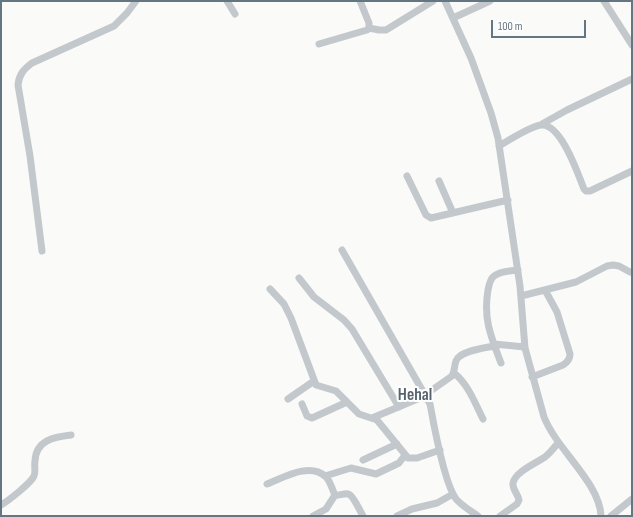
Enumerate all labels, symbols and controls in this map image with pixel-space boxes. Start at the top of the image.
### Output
scale bar [493,12,588,38]
text: 100 m [498,19,523,34]
district label: Hehal [398,386,432,406]

